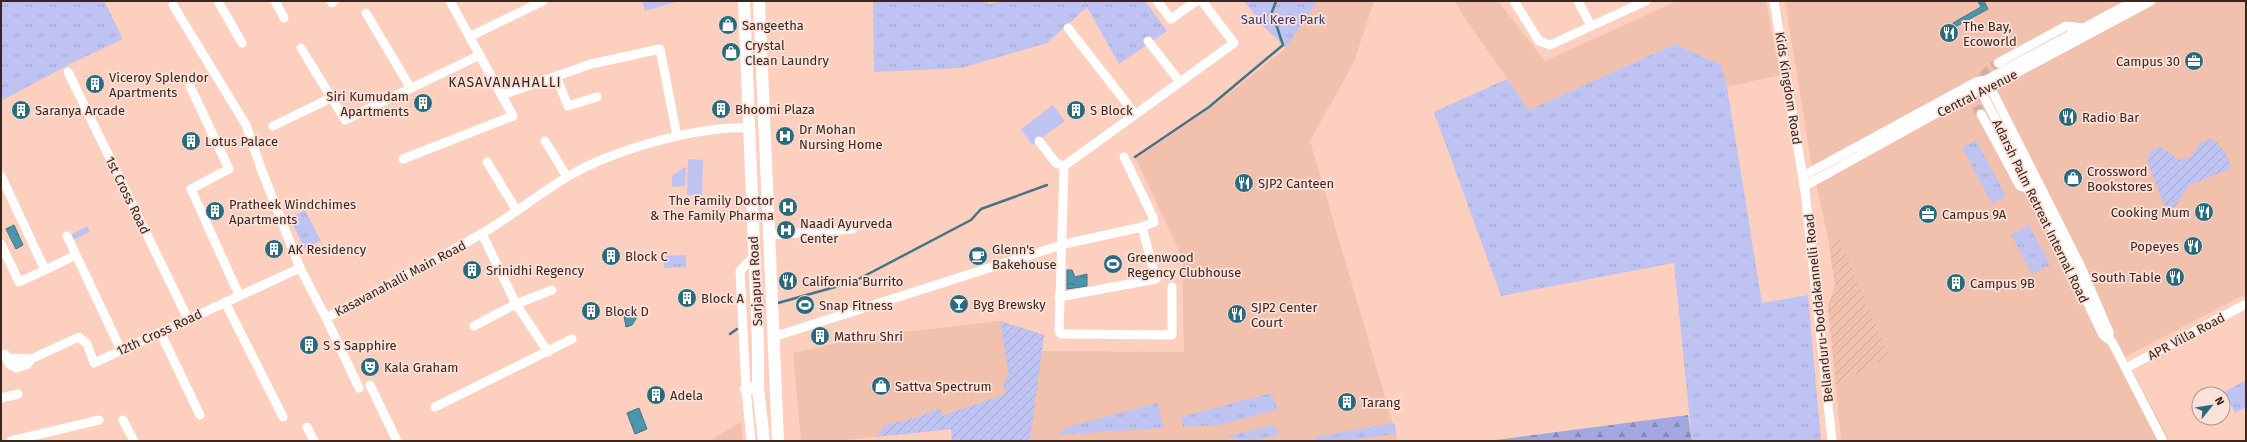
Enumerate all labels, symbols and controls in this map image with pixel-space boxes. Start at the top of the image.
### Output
park label: Saul Kere Park [1241,12,1325,27]
shop icon: Sangeetha [717,14,739,36]
place label: Sangeetha [742,18,804,33]
place label: The Bay, Ecoworld [1963,19,2017,49]
restaurant icon: The Bay, Ecoworld [1938,22,1960,44]
street label: Kids Kingdom Road [1772,31,1805,146]
place label: Crystal Clean Laundry [745,38,829,68]
shop icon: Crystal Clean Laundry [720,41,742,63]
office icon: Campus 30 [2183,50,2205,72]
place label: Campus 30 [2116,54,2180,69]
street label: Central Avenue [1934,67,2020,120]
place label: Viceroy Splendor Apartments [109,70,209,100]
building icon: Viceroy Splendor Apartments [84,73,106,95]
district label: KASAVANAHALLI [448,74,562,91]
place label: Siri Kumudam Apartments [326,89,409,119]
building icon: Siri Kumudam Apartments [412,92,434,114]
building icon: Bhoomi Plaza [710,98,732,120]
building icon: Saranya Arcade [10,99,32,121]
building icon: S Block [1065,99,1087,121]
place label: Bhoomi Plaza [735,102,815,117]
place label: Saranya Arcade [35,103,125,118]
place label: S Block [1090,103,1133,118]
restaurant icon: Radio Bar [2057,106,2079,128]
place label: Radio Bar [2082,110,2139,125]
street label: Adarsh Palm Retreat Internal Road [1989,117,2092,306]
place label: Dr Mohan Nursing Home [799,122,883,152]
hospital icon: Dr Mohan Nursing Home [774,125,796,147]
building icon: Lotus Palace [180,130,202,152]
place label: Lotus Palace [205,134,278,149]
street label: 1st Cross Road [102,154,153,237]
place label: Crossword Bookstores [2087,164,2153,194]
shop icon: Crossword Bookstores [2062,167,2084,189]
restaurant icon: SJP2 Canteen [1233,172,1255,194]
place label: SJP2 Canteen [1258,176,1334,191]
place label: The Family Doctor & The Family Pharma [650,193,774,223]
hospital icon: The Family Doctor & The Family Pharma [777,196,799,218]
place label: Pratheek Windchimes Apartments [229,197,356,227]
building icon: Pratheek Windchimes Apartments [204,200,226,222]
restaurant icon: Cooking Mum [2193,201,2215,223]
office icon: Campus 9A [1917,203,1939,225]
place label: Cooking Mum [2111,205,2190,220]
place label: Campus 9A [1942,207,2007,222]
street label: Bellanduru-Doddakannelli Road [1801,213,1836,403]
place label: Naadi Ayurveda Center [800,216,893,246]
hospital icon: Naadi Ayurveda Center [775,219,797,241]
restaurant icon: Popeyes [2182,235,2204,257]
street label: Sarjapura Road [746,236,765,326]
street label: Kasavanahalli Main Road [332,237,468,319]
building icon: AK Residency [263,238,285,260]
place label: Popeyes [2130,239,2179,254]
place label: AK Residency [288,242,367,257]
place label: Glenn's Bakehouse [992,242,1057,272]
building icon: Block C [600,245,622,267]
cafe icon: Glenn's Bakehouse [967,245,989,267]
place label: Block C [625,249,669,264]
place label: Greenwood Regency Clubhouse [1127,250,1241,280]
sports icon: Greenwood Regency Clubhouse [1102,253,1124,275]
building icon: Srinidhi Regency [461,259,483,281]
place label: Srinidhi Regency [486,263,585,278]
restaurant icon: South Table [2164,266,2186,288]
restaurant icon: California Burrito [777,270,799,292]
place label: South Table [2091,270,2161,285]
building icon: Campus 9B [1945,272,1967,294]
place label: California Burrito [802,274,903,289]
place label: Campus 9B [1970,276,2035,291]
building icon: Block A [676,287,698,309]
place label: Block A [701,291,745,306]
bar icon: Byg Brewsky [948,293,970,315]
sports icon: Snap Fitness [794,294,816,316]
place label: Byg Brewsky [973,297,1046,312]
place label: Snap Fitness [819,298,893,313]
building icon: Block D [580,300,602,322]
place label: SJP2 Center Court [1251,300,1317,330]
restaurant icon: SJP2 Center Court [1226,303,1248,325]
place label: Block D [605,304,649,319]
street label: 12th Cross Road [114,306,204,359]
street label: APR Villa Road [2145,310,2227,363]
building icon: Mathru Shri [809,325,831,347]
place label: Mathru Shri [834,329,903,344]
building icon: S S Sapphire [298,334,320,356]
place label: S S Sapphire [323,338,397,353]
theatre icon: Kala Graham [359,356,381,378]
place label: Kala Graham [384,360,458,375]
shop icon: Sattva Spectrum [870,375,892,397]
place label: Sattva Spectrum [895,379,992,394]
building icon: Adela [645,384,667,406]
north arrow [2191,386,2231,426]
place label: Adela [670,388,703,403]
building icon: Tarang [1336,391,1358,413]
place label: Tarang [1361,395,1400,410]
text: N [2212,395,2227,408]

